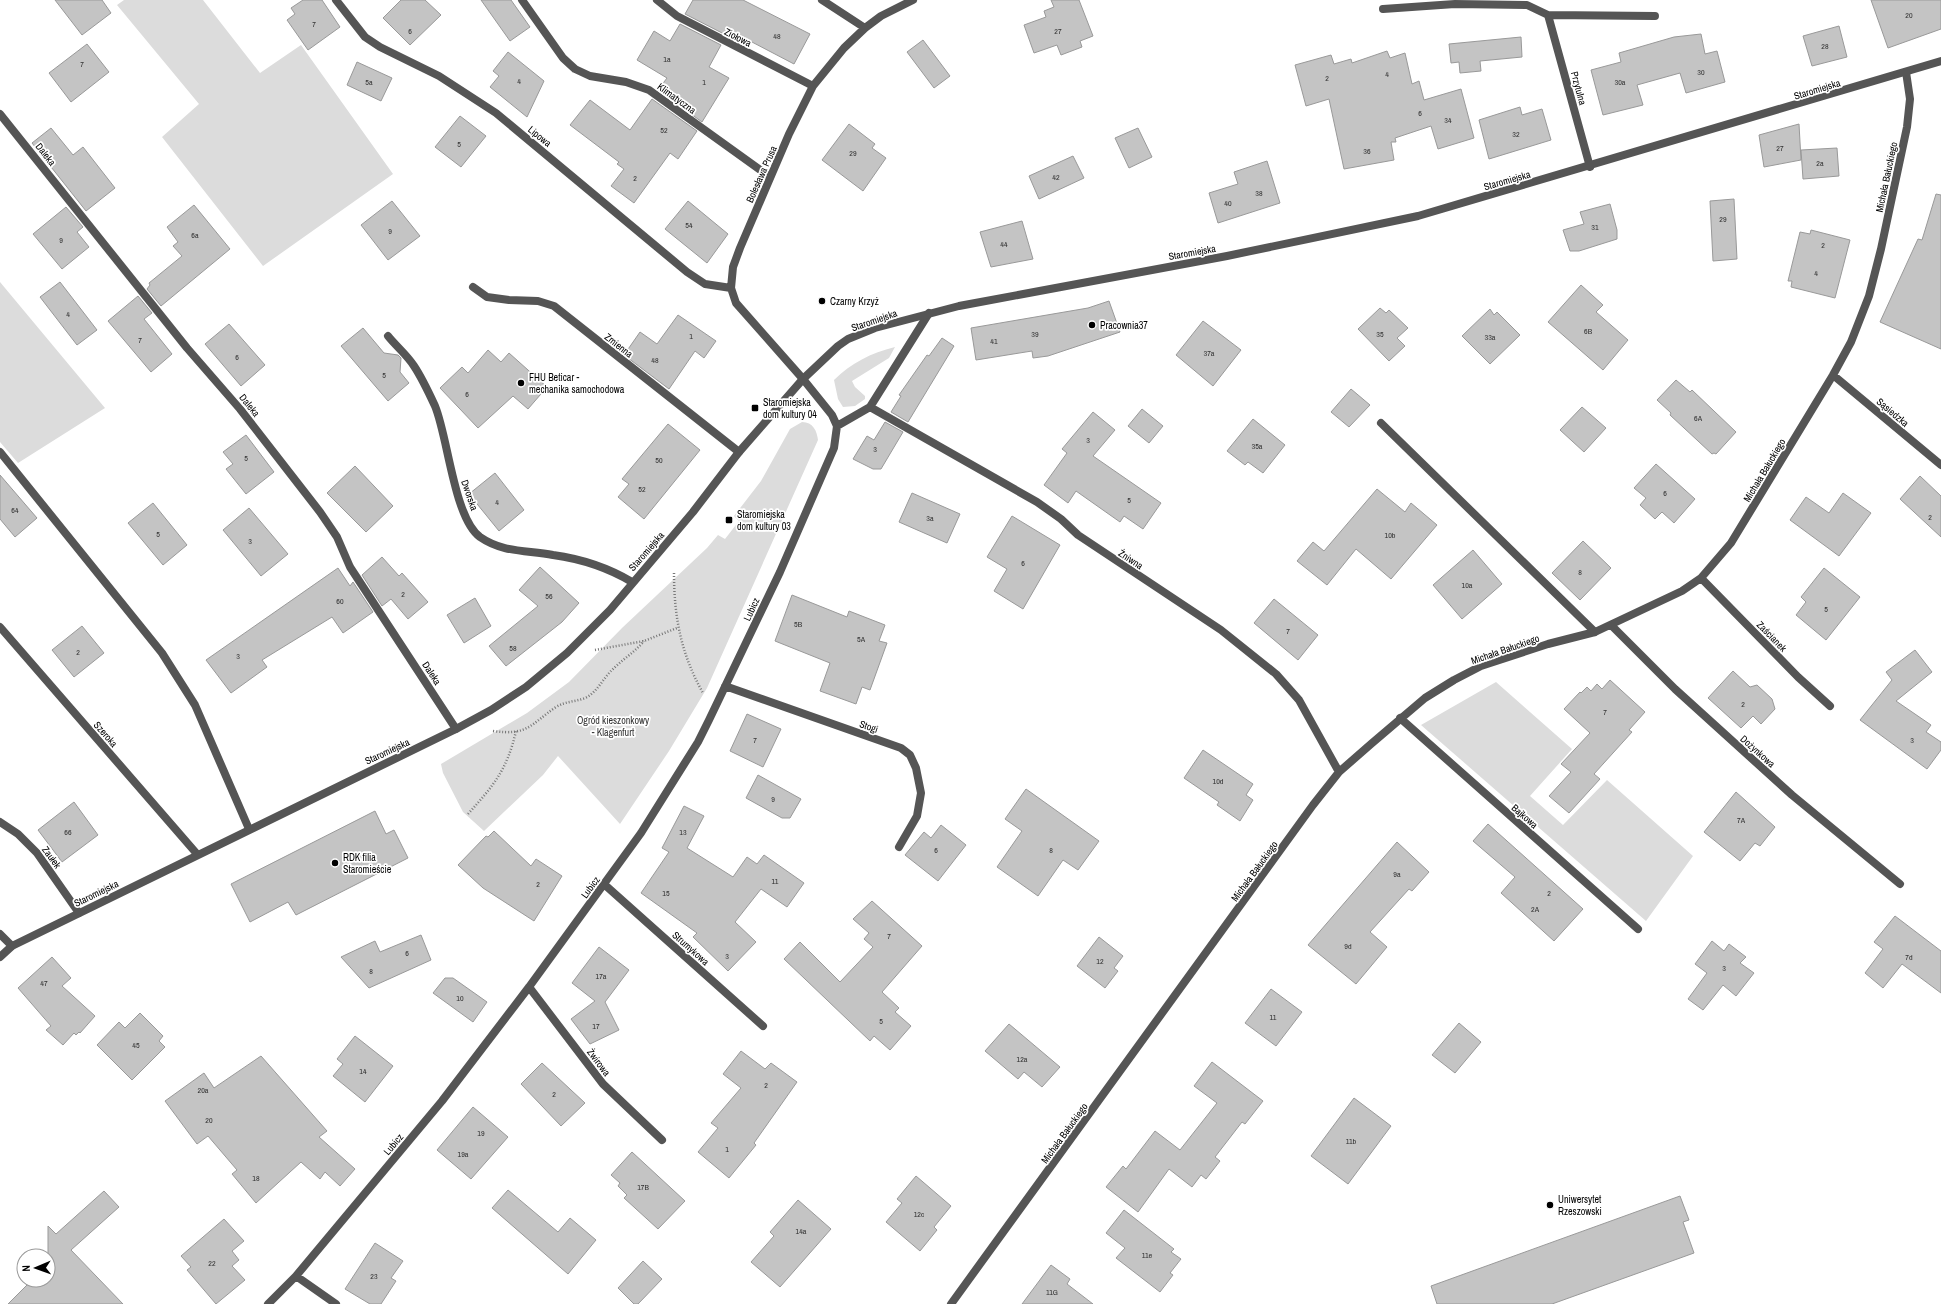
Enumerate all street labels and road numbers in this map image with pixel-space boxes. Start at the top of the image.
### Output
street label: Ziołowa [722,25,754,50]
street label: Przytulna [1568,70,1589,107]
street label: Staromiejska [1792,76,1842,103]
street label: Klimatyczna [655,80,699,117]
street label: Lipowa [525,123,554,150]
street label: Daleka [33,140,59,169]
street label: Michała Bałuckiego [1873,140,1900,213]
street label: Bolesława Prusa [743,143,780,205]
street label: Staromiejska [1482,168,1532,193]
street label: Staromiejska [1167,242,1217,263]
street label: Staromiejska [849,306,899,334]
street label: Zmienna [602,330,636,361]
street label: Daleka [237,391,263,420]
street label: Sąsiedzka [1874,395,1912,430]
street label: Michała Bałuckiego [1740,436,1789,504]
street label: Dworska [458,478,481,513]
street label: Staromiejska [626,529,667,574]
street label: Żniwna [1116,547,1146,572]
street label: Lubicz [740,596,762,623]
street label: Zaścianek [1754,618,1790,655]
street label: Michała Bałuckiego [1469,632,1542,667]
street label: Daleka [419,659,444,688]
street label: Stogi [858,717,880,736]
street label: Szeroka [91,719,121,750]
street label: Dożynkowa [1738,732,1778,771]
street label: Staromiejska [363,735,412,767]
street label: Bajkowa [1509,801,1541,832]
street label: Michała Bałuckiego [1228,838,1281,904]
street label: Zaułek [39,844,65,872]
street label: Lubicz [578,874,603,901]
street label: Staromiejska [72,877,121,910]
street label: Strumykowa [670,928,712,969]
street label: Żwirowa [584,1046,613,1079]
street label: Michała Bałuckiego [1038,1100,1091,1166]
street label: Lubicz [381,1131,406,1158]

